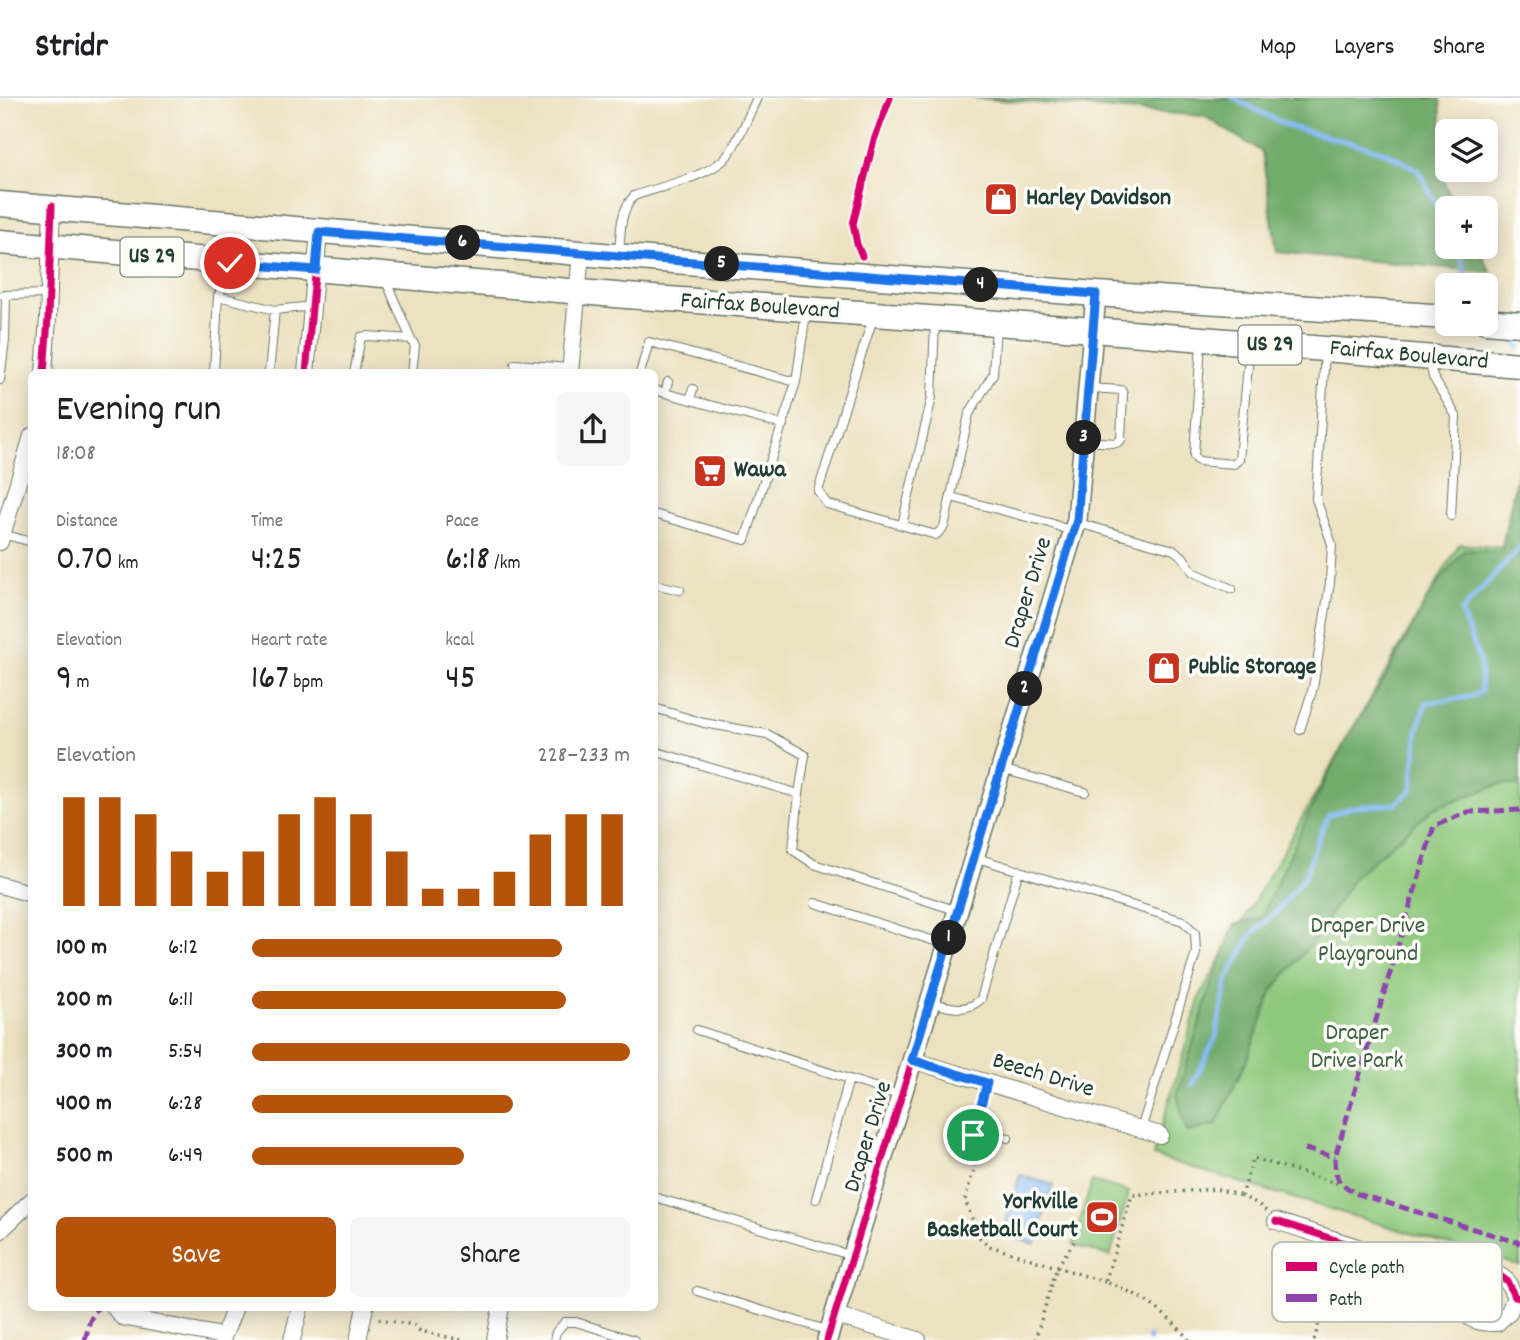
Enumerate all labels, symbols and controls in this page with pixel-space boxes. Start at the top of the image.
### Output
text: Stridr [35,25,108,72]
text: Map [1260,31,1296,65]
text: Layers [1334,31,1395,65]
text: Share [1433,31,1485,65]
map controls [1435,119,1498,336]
button: layers [1435,119,1498,182]
shop icon: Harley Davidson [982,180,1020,218]
place label: Harley Davidson [1026,182,1171,216]
button: + [1435,196,1498,259]
pin: 6 [446,226,480,260]
text: 6 [458,229,467,256]
pin [200,233,260,293]
road number: US 29 [120,238,184,276]
icon: check [211,244,249,282]
pin: 5 [704,246,740,282]
text: 5 [717,250,726,277]
pin: 4 [964,268,998,302]
text: 4 [977,271,984,298]
button: − [1435,273,1498,336]
street label: Fairfax Boulevard [679,284,841,330]
road number: US 29 [1238,326,1302,364]
street label: Fairfax Boulevard [1328,332,1490,380]
text: Evening run [56,384,221,439]
button: share [556,392,630,466]
pin: 3 [1066,420,1102,456]
text: 3 [1079,424,1088,451]
text: 18:08 [56,438,96,471]
supermarket icon: Wawa [691,452,729,490]
place label: Wawa [734,454,786,488]
text: Distance [56,509,118,536]
text: Time [251,509,283,536]
text: Pace [445,509,479,536]
street label: Draper Drive [996,533,1062,653]
text: 0.70 [56,536,113,586]
text: 4:25 [251,536,303,586]
text: 6:18 [445,536,490,586]
text: km [113,551,139,578]
text: /km [490,551,521,578]
text: Elevation [56,628,122,655]
text: Heart rate [251,628,327,655]
text: kcal [445,628,474,655]
shop icon: Public Storage [1145,649,1183,687]
place label: Public Storage [1188,651,1317,685]
text: 9 [56,655,72,705]
text: 167 [251,655,289,705]
text: 45 [445,655,476,705]
text: m [72,670,89,697]
text: bpm [289,670,323,697]
pin: 2 [1007,672,1042,706]
text: 2 [1020,675,1029,702]
text: Elevation [56,740,136,773]
text: 228–233 m [538,740,630,773]
park label: Draper Drive Playground [1311,910,1425,972]
pin: 1 [932,920,967,956]
text: 1 [946,924,951,951]
text: 100 m [56,932,107,965]
text: 6:12 [168,932,198,965]
text: 200 m [56,984,112,1017]
text: 6:11 [168,984,193,1017]
park label: Draper Drive Park [1311,1017,1403,1079]
text: 300 m [56,1036,112,1069]
text: 5:54 [168,1036,203,1069]
street label: Beech Drive [988,1044,1098,1108]
street label: Draper Drive [836,1077,902,1197]
text: 400 m [56,1088,112,1121]
text: 6:28 [168,1088,202,1121]
pin [943,1105,1003,1165]
icon: arrive [954,1116,992,1154]
text: 500 m [56,1140,113,1173]
text: 6:49 [168,1140,203,1173]
place label: Yorkville Basketball Court [927,1186,1078,1248]
sports icon: Yorkville Basketball Court [1083,1198,1121,1236]
button: Save [56,1217,336,1297]
button: Share [350,1217,630,1297]
legend [1272,1242,1502,1322]
text: Cycle path [1329,1256,1404,1283]
text: Path [1329,1288,1362,1315]

